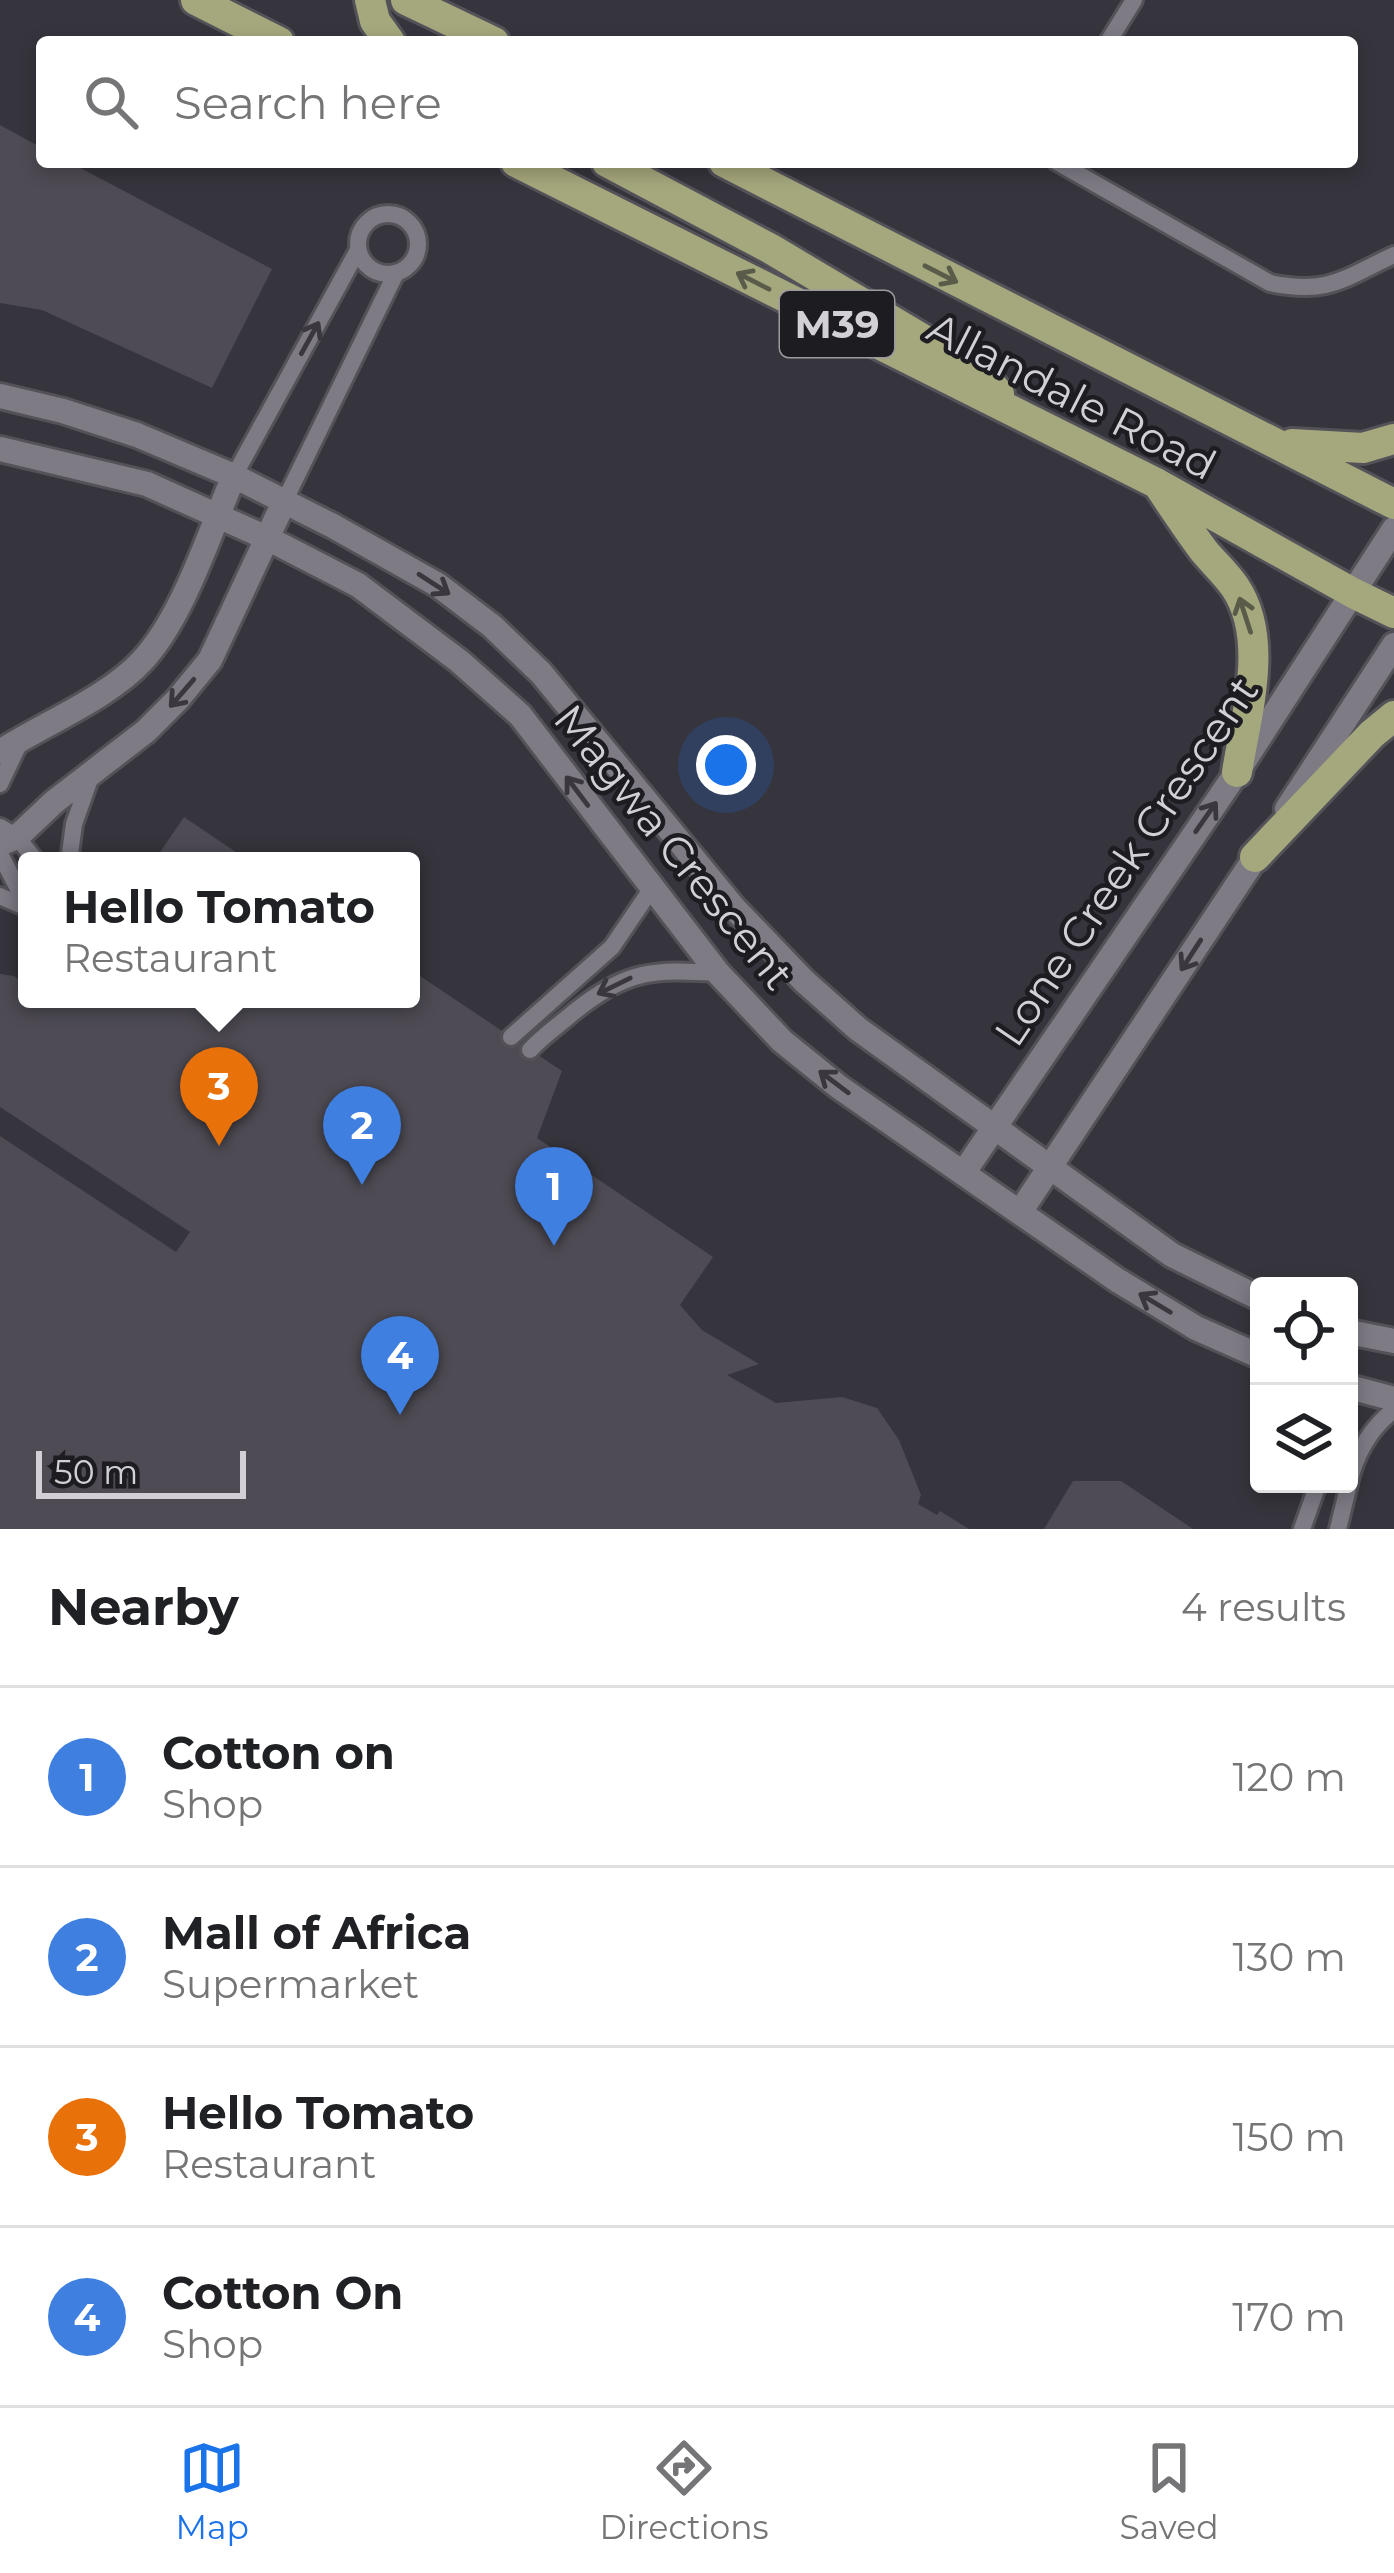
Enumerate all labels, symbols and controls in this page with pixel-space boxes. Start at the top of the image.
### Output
search box [36,36,1358,168]
icon: search [78,69,144,135]
text: Search here [174,75,442,130]
one-way arrow [923,263,959,286]
one-way arrow [735,269,771,292]
road number: M39 [780,291,894,357]
street label: Allandale Road [919,301,1225,491]
one-way arrow [299,321,323,356]
one-way arrow [417,572,451,597]
one-way arrow [1233,597,1255,635]
street label: Lone Creek Crescent [983,666,1269,1056]
one-way arrow [169,677,196,707]
street label: Magwa Crescent [543,694,805,1000]
your location [696,735,756,795]
one-way arrow [564,775,590,808]
one-way arrow [1193,801,1218,834]
popup [18,852,420,1008]
text: Hello Tomato [63,879,375,934]
text: Restaurant [63,934,277,982]
one-way arrow [1178,937,1203,971]
one-way arrow [597,975,632,998]
pin: 3 [180,1047,258,1146]
one-way arrow [818,1069,850,1096]
pin: 2 [323,1086,401,1185]
pin: 1 [515,1147,593,1246]
map controls [1250,1277,1358,1493]
button: locate [1250,1277,1358,1385]
one-way arrow [1139,1291,1173,1315]
pin: 4 [361,1316,439,1415]
button: layers [1250,1385,1358,1493]
scale bar [36,1445,246,1498]
text: 50 m [54,1452,138,1492]
text: Nearby [48,1576,239,1638]
text: 4 results [1181,1583,1346,1631]
text: Cotton on [162,1725,395,1780]
text: 1 [79,1753,95,1801]
text: 120 m [1232,1753,1346,1801]
text: Shop [162,1780,263,1828]
text: Mall of Africa [162,1905,471,1960]
text: 2 [75,1933,99,1981]
text: 130 m [1233,1933,1346,1981]
text: Supermarket [162,1960,419,2008]
text: Hello Tomato [162,2085,474,2140]
text: 3 [75,2113,99,2161]
text: 150 m [1232,2113,1346,2161]
text: Restaurant [162,2140,376,2188]
text: Cotton On [162,2265,403,2320]
text: 4 [74,2293,100,2341]
text: 170 m [1232,2293,1346,2341]
text: Shop [162,2320,263,2368]
tab: Map [175,2435,249,2547]
tab: Directions [600,2435,769,2547]
tab: Saved [1119,2435,1219,2547]

